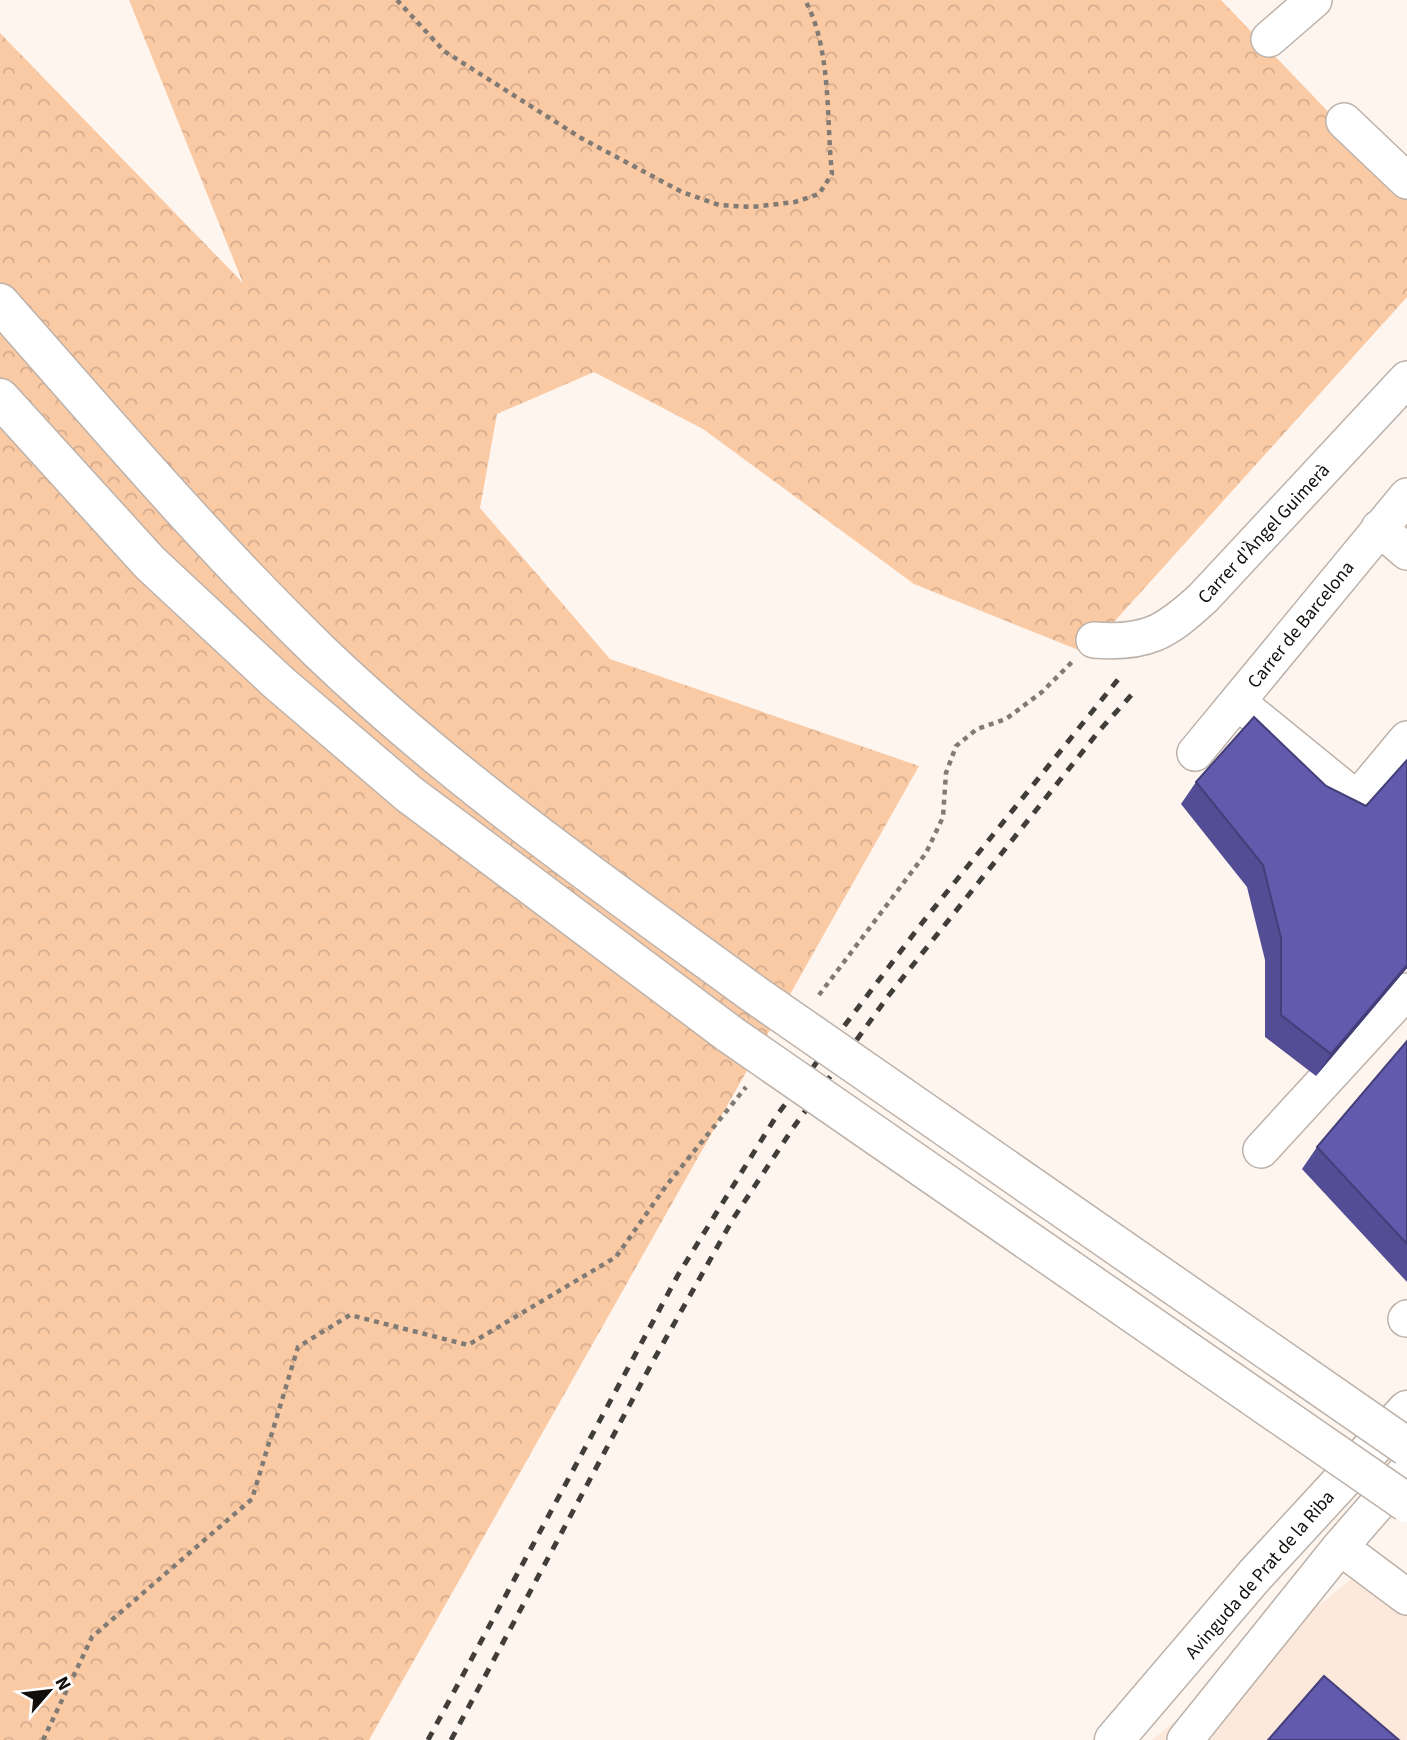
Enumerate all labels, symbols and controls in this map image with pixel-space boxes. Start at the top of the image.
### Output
street label: Carrer d'Àngel Guimerà [1192,458,1336,610]
street label: Carrer de Barcelona [1241,555,1361,694]
street label: Avinguda de Prat de la Riba [1179,1485,1341,1665]
north arrow [14,1656,84,1726]
text: N [48,1672,78,1696]

